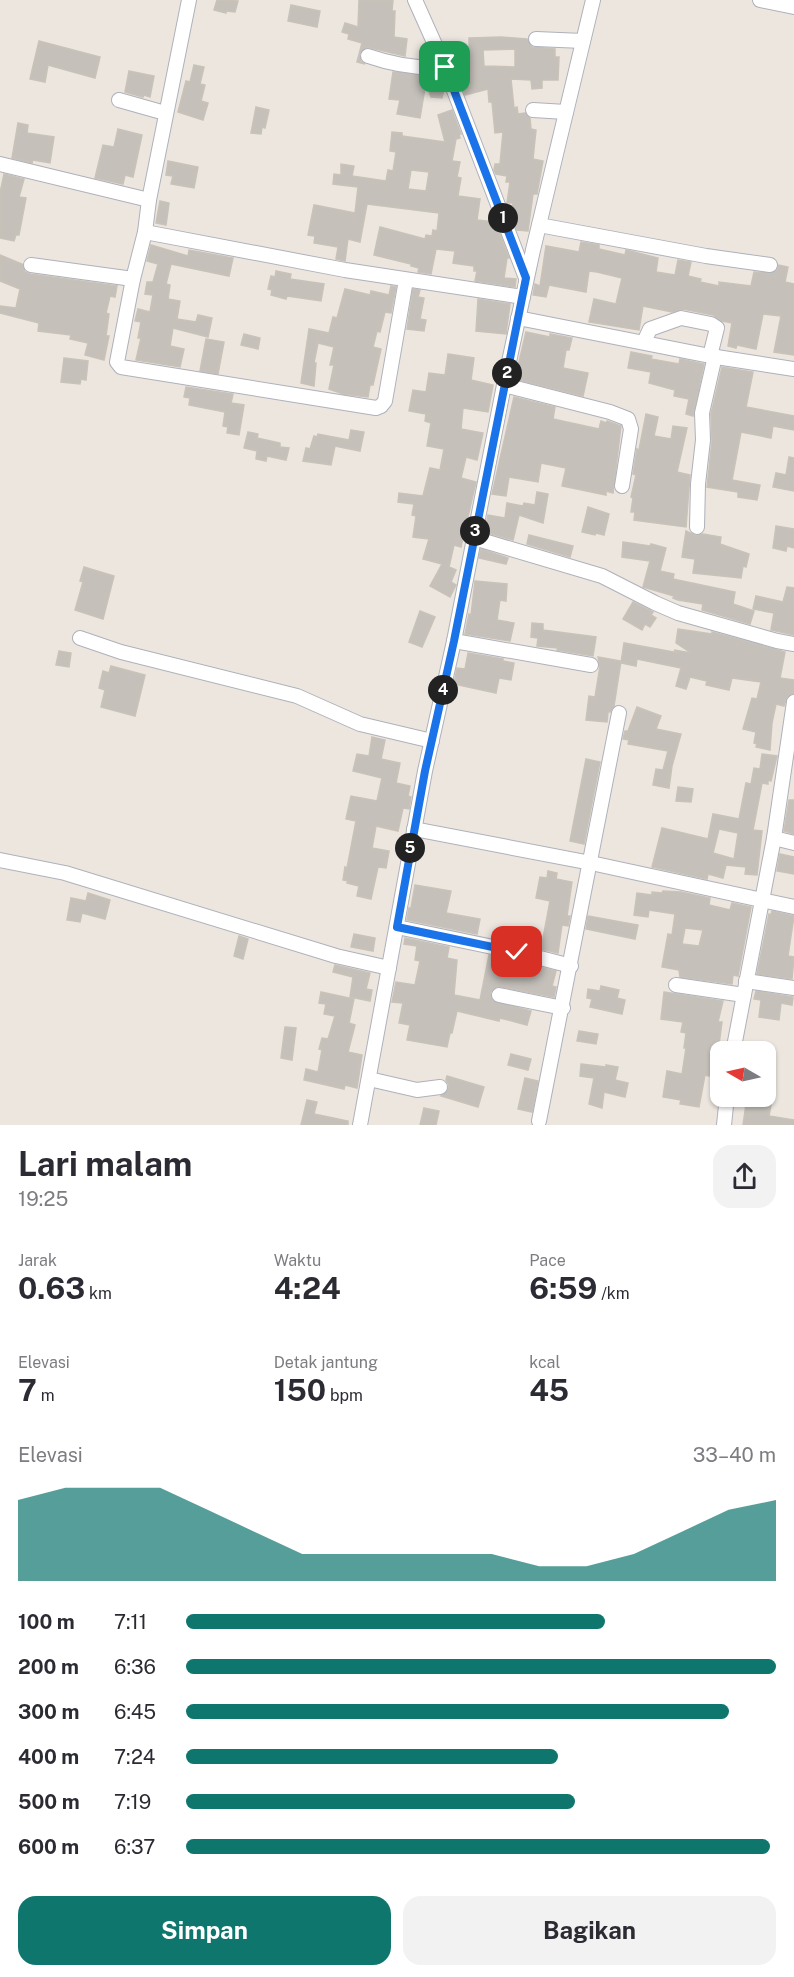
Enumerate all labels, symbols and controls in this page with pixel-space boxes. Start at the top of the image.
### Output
pin [419,41,470,92]
icon: arrive [428,50,461,83]
pin: 1 [488,203,518,233]
text: 1 [500,208,506,227]
pin: 2 [492,358,522,388]
text: 2 [502,363,512,382]
pin: 3 [460,516,490,546]
text: 3 [470,521,480,540]
pin: 4 [428,675,458,705]
text: 4 [438,680,448,699]
pin: 5 [395,833,425,863]
text: 5 [405,838,415,857]
pin [491,926,542,977]
icon: check [500,935,533,968]
north arrow [710,1041,776,1107]
map controls [710,1041,776,1107]
text: Lari malam [18,1145,192,1183]
button: share [713,1145,776,1208]
text: 19:25 [18,1187,68,1211]
text: Jarak [18,1251,57,1270]
text: Waktu [274,1251,321,1270]
text: Pace [529,1251,566,1270]
text: 0.63 [18,1270,85,1306]
text: 4:24 [274,1270,341,1306]
text: 6:59 [529,1270,597,1306]
text: km [85,1284,112,1303]
text: /km [597,1284,630,1303]
text: Elevasi [18,1353,70,1372]
text: Detak jantung [274,1353,378,1372]
text: kcal [529,1353,560,1372]
text: 7 [18,1372,37,1408]
text: 150 [274,1372,326,1408]
text: 45 [529,1372,569,1408]
text: m [37,1386,55,1405]
text: bpm [326,1386,363,1405]
text: Elevasi [18,1443,83,1467]
text: 33–40 m [693,1443,776,1467]
text: 100 m [18,1610,75,1634]
text: 7:11 [114,1610,147,1634]
text: 200 m [18,1655,79,1679]
text: 6:36 [114,1655,156,1679]
text: 300 m [18,1700,79,1724]
text: 6:45 [114,1700,156,1724]
text: 400 m [18,1745,79,1769]
text: 7:24 [114,1745,155,1769]
text: 500 m [18,1790,80,1814]
text: 7:19 [114,1790,151,1814]
text: 600 m [18,1835,79,1859]
text: 6:37 [114,1835,155,1859]
button: Simpan [18,1896,391,1965]
button: Bagikan [403,1896,776,1965]

